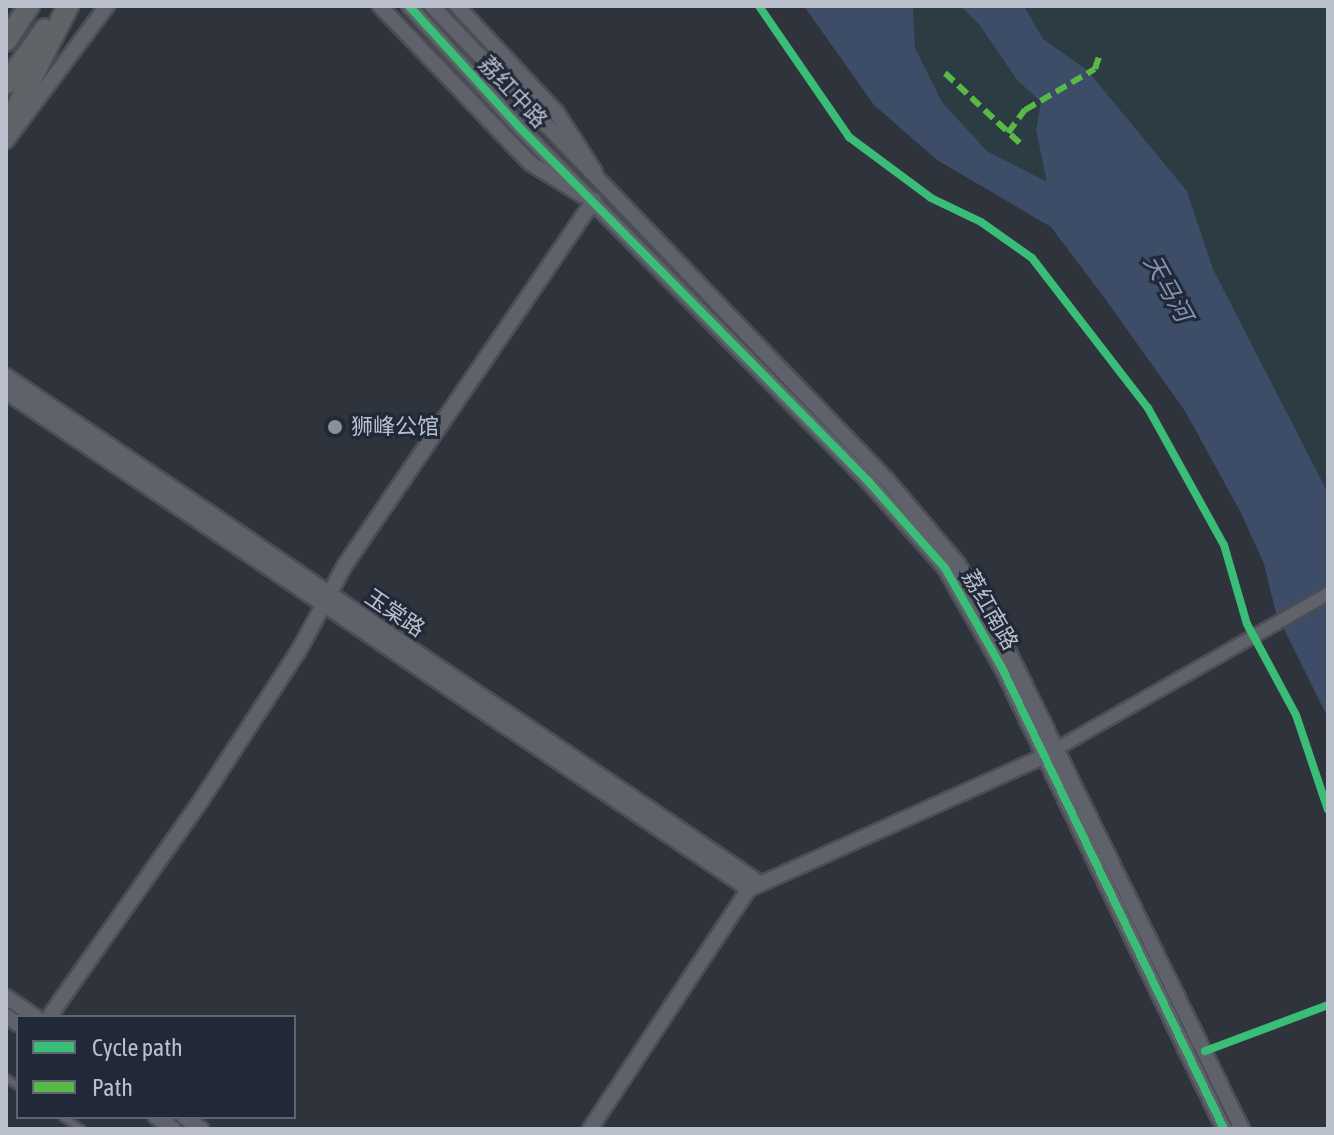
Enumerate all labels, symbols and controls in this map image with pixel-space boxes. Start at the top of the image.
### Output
street label: 荔红中路 [473,51,553,133]
water label: 天马河 [1138,250,1198,326]
place label: 狮峰公馆 [351,414,439,440]
marker: 狮峰公馆 [326,418,344,436]
street label: 荔红南路 [957,565,1023,655]
street label: 玉棠路 [360,584,430,642]
legend [16,1015,296,1119]
text: Cycle path [92,1034,183,1061]
text: Path [92,1074,133,1101]

